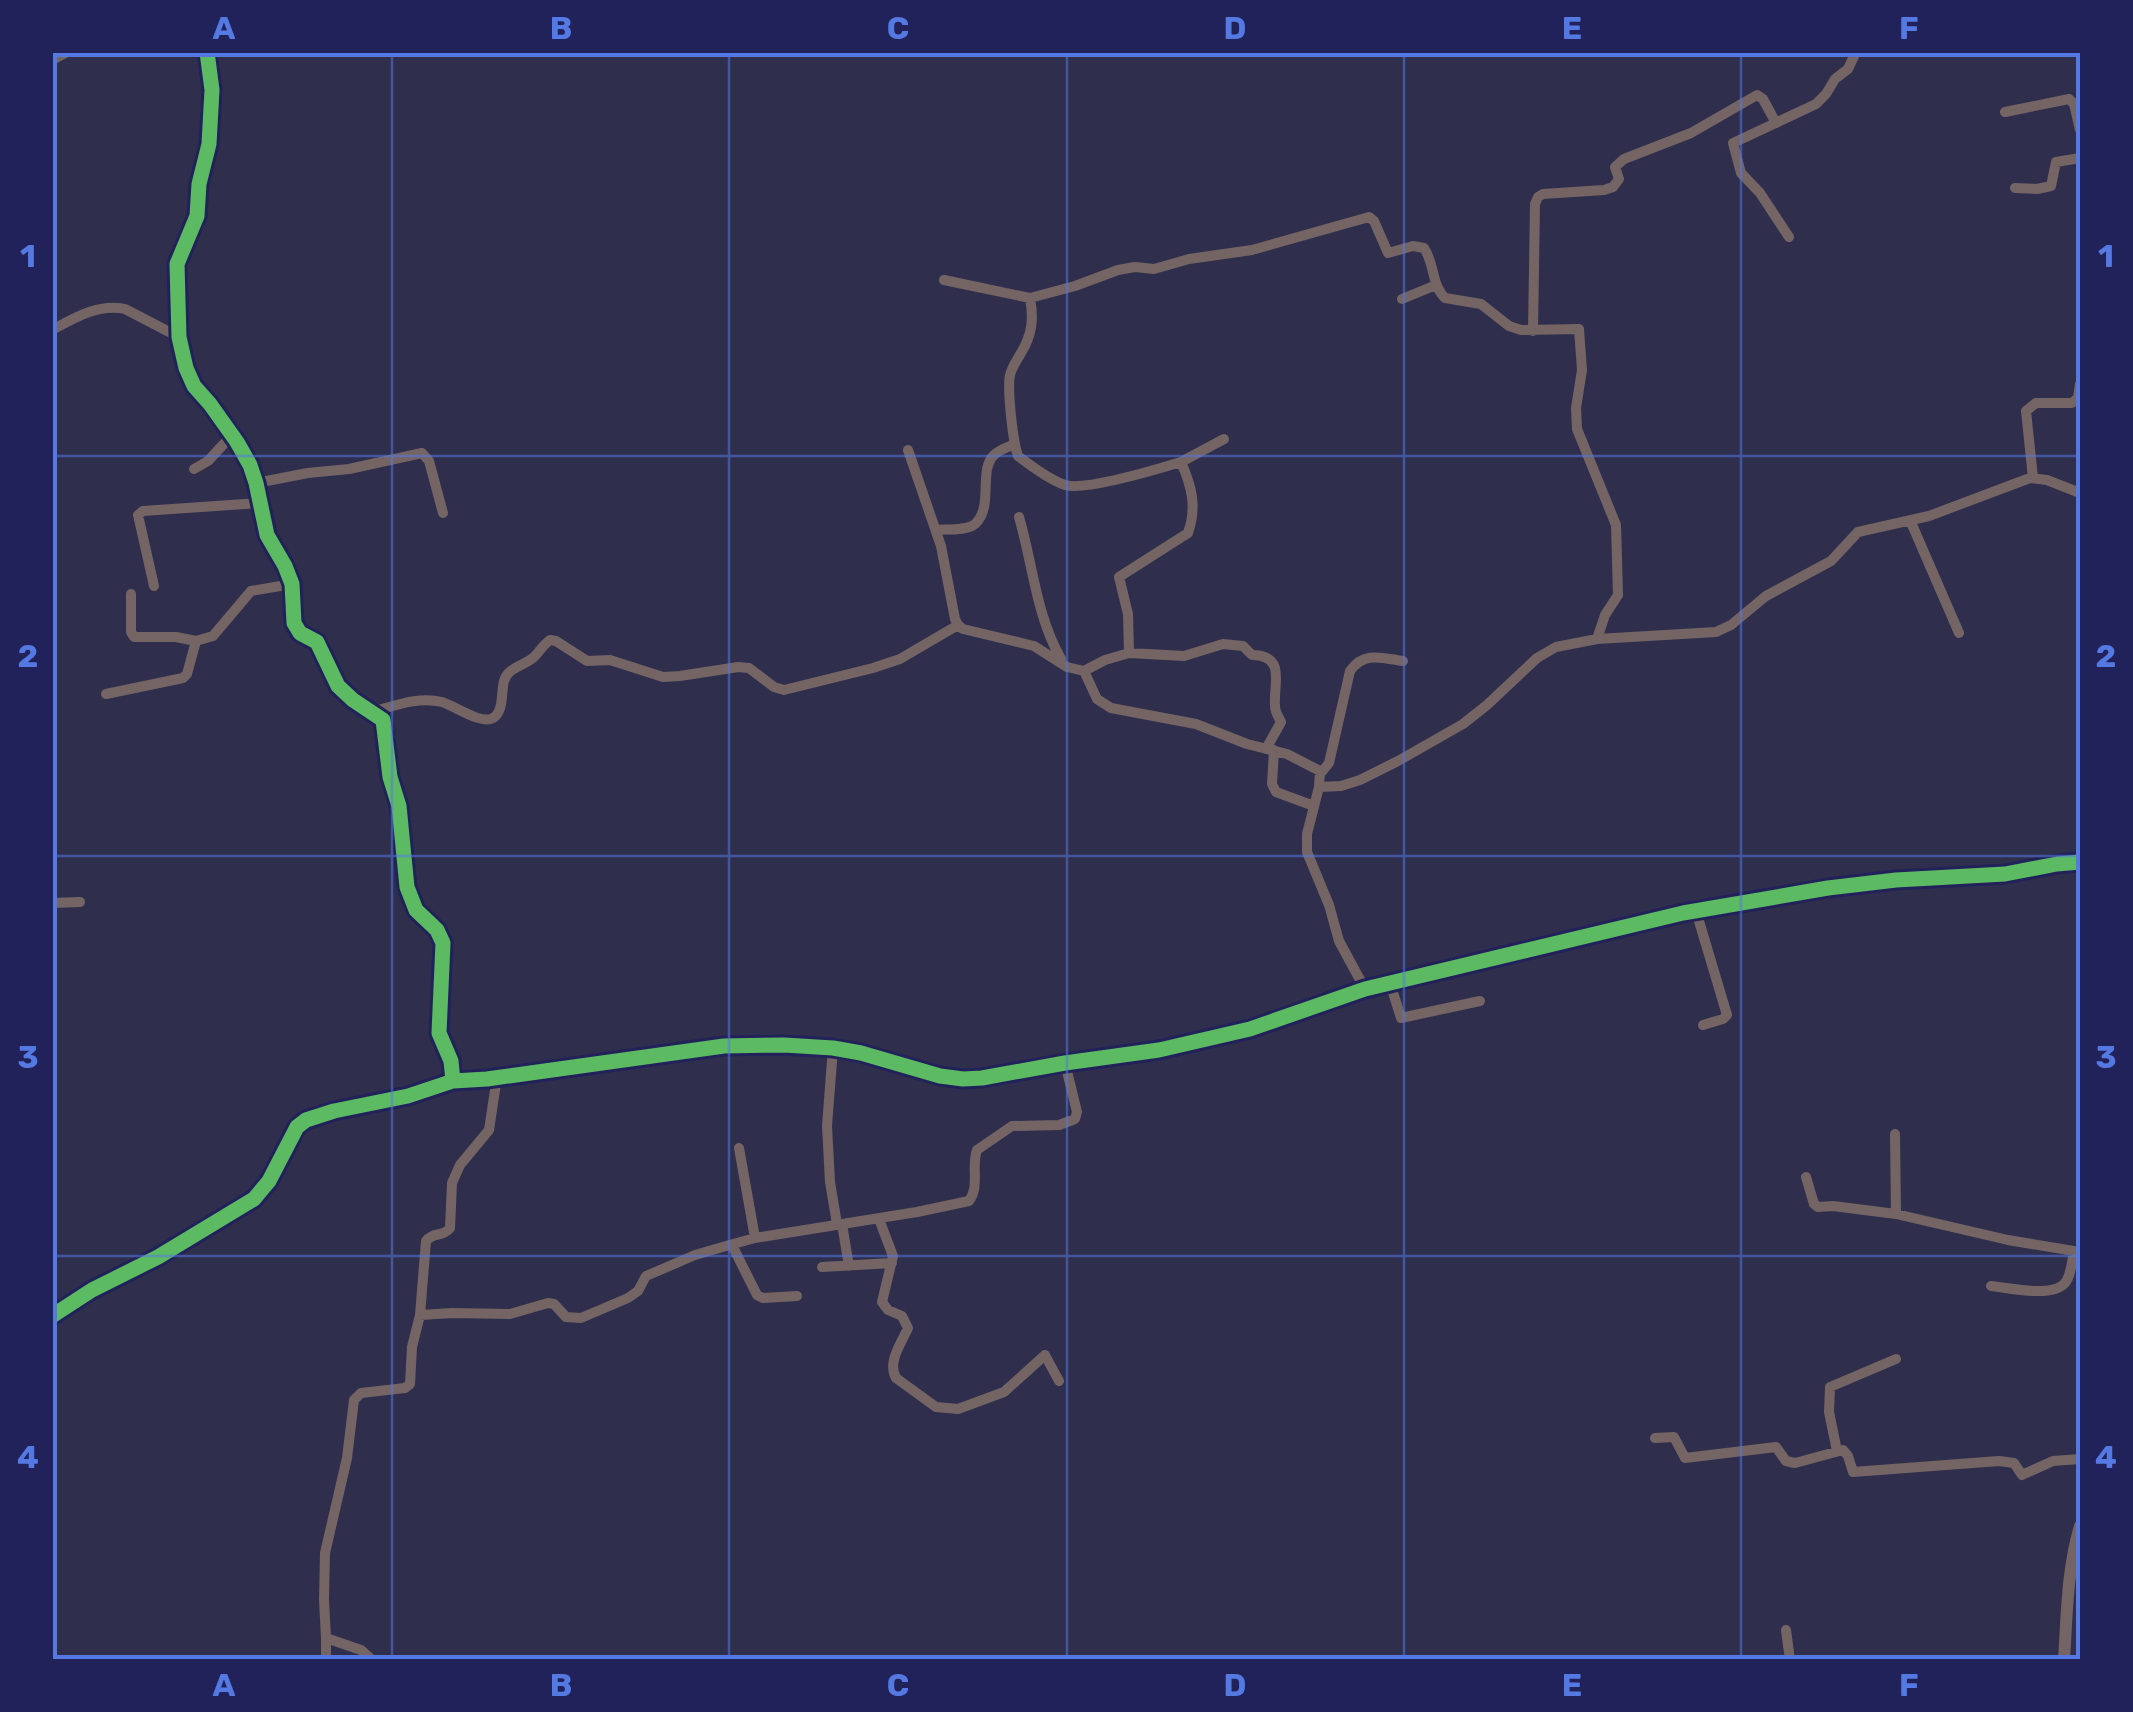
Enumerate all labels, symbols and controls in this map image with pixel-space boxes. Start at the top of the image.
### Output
text: A [213,9,236,47]
text: B [550,9,572,47]
text: C [887,9,909,47]
text: D [1224,9,1246,47]
text: E [1562,9,1582,47]
text: F [1899,9,1919,47]
text: 1 [20,237,36,275]
text: 1 [2098,237,2114,275]
text: 2 [18,637,38,675]
text: 2 [2096,637,2116,675]
text: 3 [17,1038,39,1076]
text: 3 [2095,1038,2117,1076]
text: 4 [17,1438,39,1476]
text: 4 [2095,1438,2117,1476]
text: A [213,1666,236,1704]
text: B [550,1666,572,1704]
text: C [887,1666,909,1704]
text: D [1224,1666,1246,1704]
text: E [1562,1666,1582,1704]
text: F [1899,1666,1919,1704]

